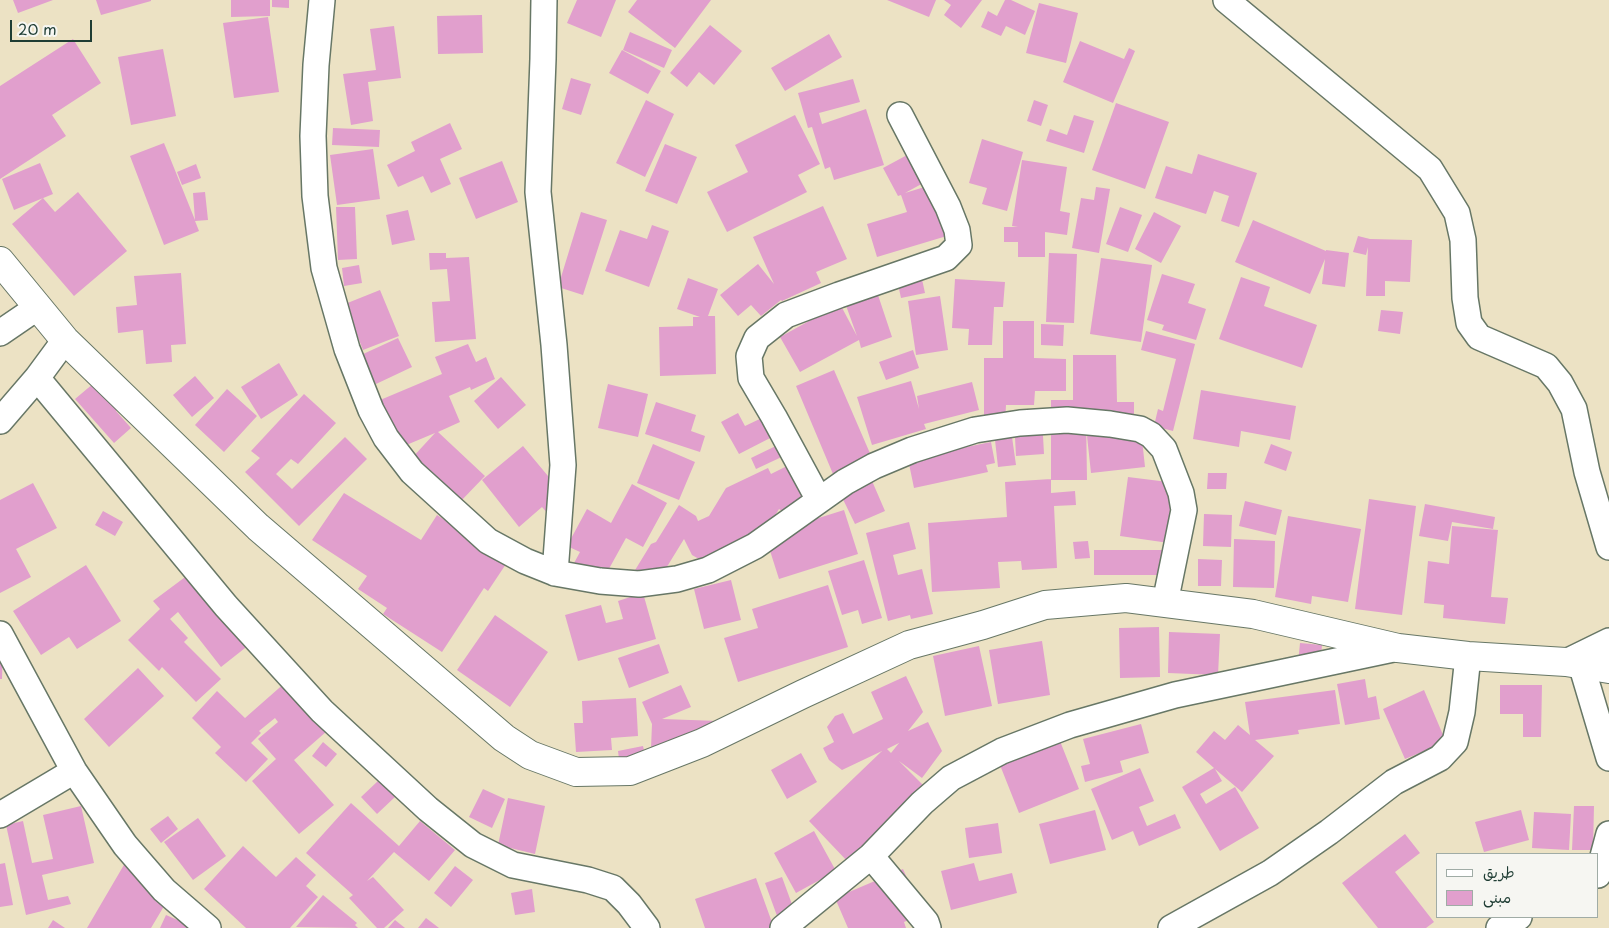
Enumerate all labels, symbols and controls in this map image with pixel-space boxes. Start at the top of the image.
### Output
scale bar [12,10,95,42]
text: 20 m [18,17,57,40]
legend [1436,853,1599,918]
text: طريق [1483,860,1515,883]
text: مبنى [1483,885,1511,908]

